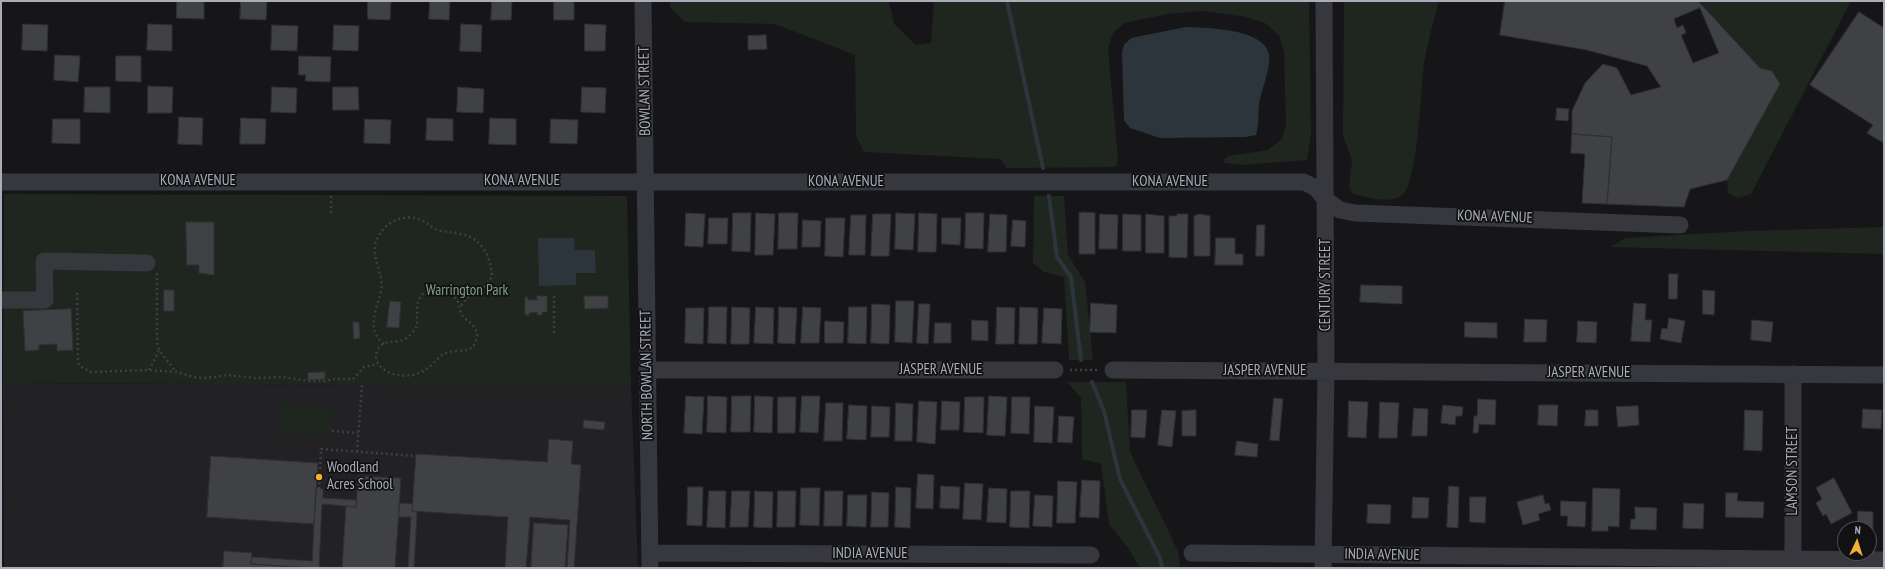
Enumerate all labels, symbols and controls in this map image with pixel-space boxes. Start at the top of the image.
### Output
street label: BOWLAN STREET [635,46,655,136]
street label: KONA AVENUE [160,172,236,190]
street label: KONA AVENUE [484,172,560,190]
street label: KONA AVENUE [808,173,884,191]
street label: KONA AVENUE [1132,173,1208,191]
street label: KONA AVENUE [1457,207,1533,227]
street label: CENTURY STREET [1317,239,1335,331]
park label: Warrington Park [426,282,508,300]
street label: NORTH BOWLAN STREET [637,310,657,440]
street label: JASPER AVENUE [900,361,982,379]
street label: JASPER AVENUE [1224,362,1306,380]
street label: JASPER AVENUE [1548,364,1630,382]
street label: LAMSON STREET [1784,427,1802,515]
place label: Woodland Acres School [327,459,393,494]
marker: Woodland Acres School [314,472,324,482]
north arrow [1837,521,1877,561]
text: N [1854,523,1861,537]
street label: INDIA AVENUE [832,545,908,563]
street label: INDIA AVENUE [1344,545,1420,565]

